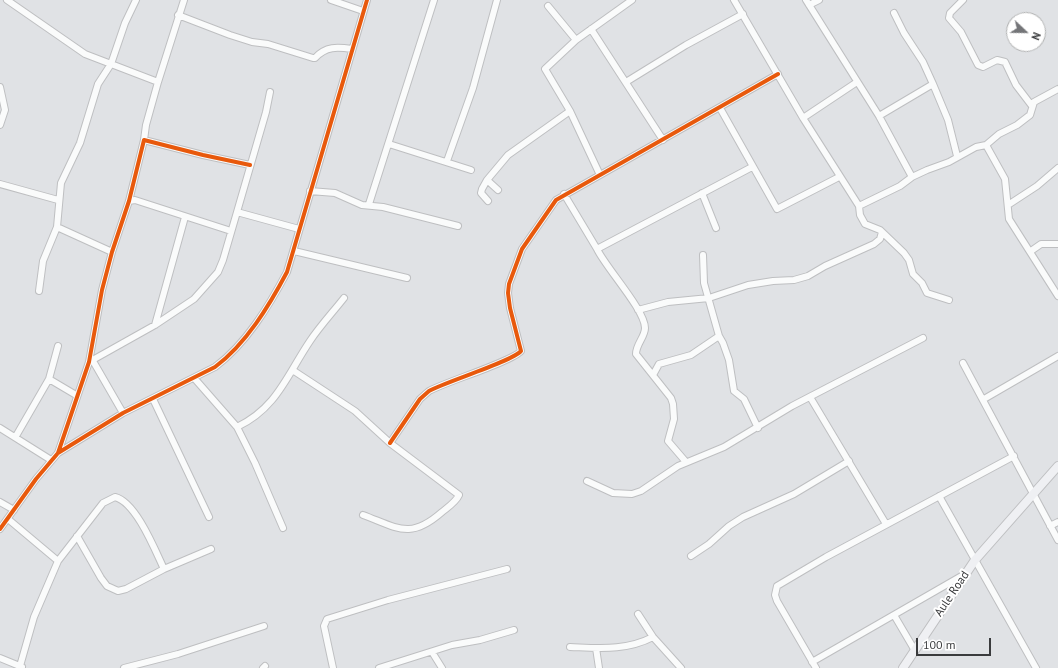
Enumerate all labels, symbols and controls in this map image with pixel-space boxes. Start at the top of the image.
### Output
north arrow [1006,12,1046,52]
text: N [1028,30,1044,42]
street label: Aule Road [932,569,972,619]
scale bar [918,630,993,656]
text: 100 m [923,637,956,652]

